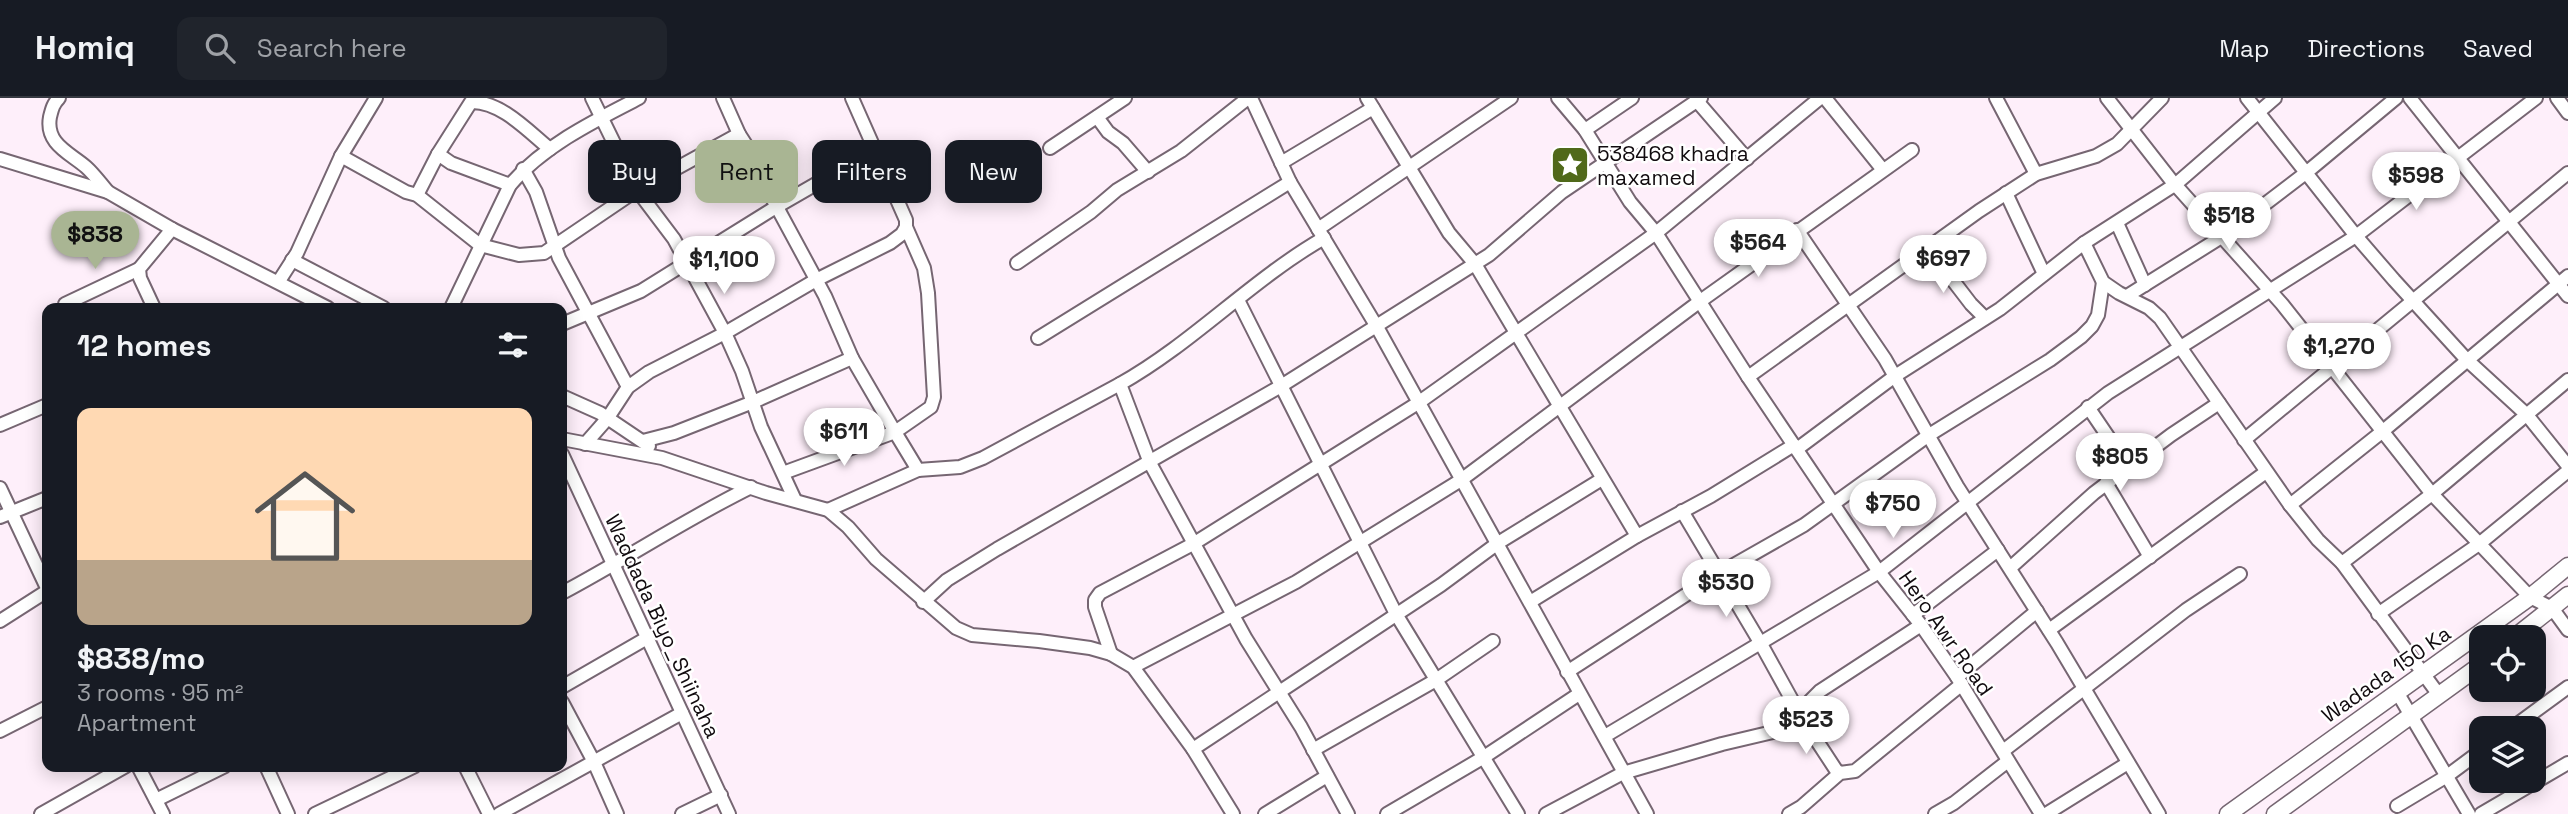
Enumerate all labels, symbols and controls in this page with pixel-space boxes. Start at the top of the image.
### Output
search box [177,17,667,80]
text: Homiq [35,27,135,69]
icon: search [201,29,239,67]
text: Search here [257,31,407,65]
text: Map [2219,33,2269,64]
text: Directions [2307,33,2425,64]
text: Saved [2463,33,2533,64]
chip: Buy [588,140,681,203]
chip: Rent [695,140,798,203]
chip: Filters [812,140,931,203]
chip: New [945,140,1042,203]
place label: 538468 khadra maxamed [1597,140,1749,191]
place icon: 538468 khadra maxamed [1549,144,1591,186]
pin: $598 [2375,152,2457,212]
text: $598 [2388,160,2444,190]
pin: $518 [2188,192,2270,252]
text: $518 [2203,200,2255,230]
pin: $838 [54,212,136,271]
text: $838 [67,219,123,249]
pin: $564 [1717,220,1799,279]
text: $564 [1730,227,1786,257]
pin: $1,100 [667,236,781,296]
pin: $697 [1902,236,1984,295]
text: $697 [1916,243,1970,273]
text: $1,100 [689,244,759,274]
pin: $1,270 [2282,324,2396,383]
text: 12 homes [77,326,212,365]
icon: filters [494,326,532,364]
text: $1,270 [2303,331,2375,361]
pin: $611 [803,408,885,468]
text: $611 [820,416,868,446]
pin: $805 [2079,434,2161,493]
text: $805 [2092,441,2148,471]
icon: home [242,453,368,579]
pin: $750 [1852,480,1934,540]
text: $750 [1865,488,1921,518]
street label: Waddada Biyo_Shiinaha [599,510,727,742]
pin: $530 [1685,560,1767,619]
street label: Hero Awr Road [1893,565,1999,701]
text: $530 [1698,567,1754,597]
street label: Wadada 150 Ka [2316,620,2456,728]
map controls [2469,625,2546,793]
button: locate [2469,625,2546,702]
text: $838/mo [77,639,205,678]
text: 3 rooms · 95 m² [77,678,243,708]
pin: $523 [1765,696,1847,756]
text: $523 [1778,704,1834,734]
text: Apartment [77,708,197,738]
button: layers [2469,716,2546,793]

